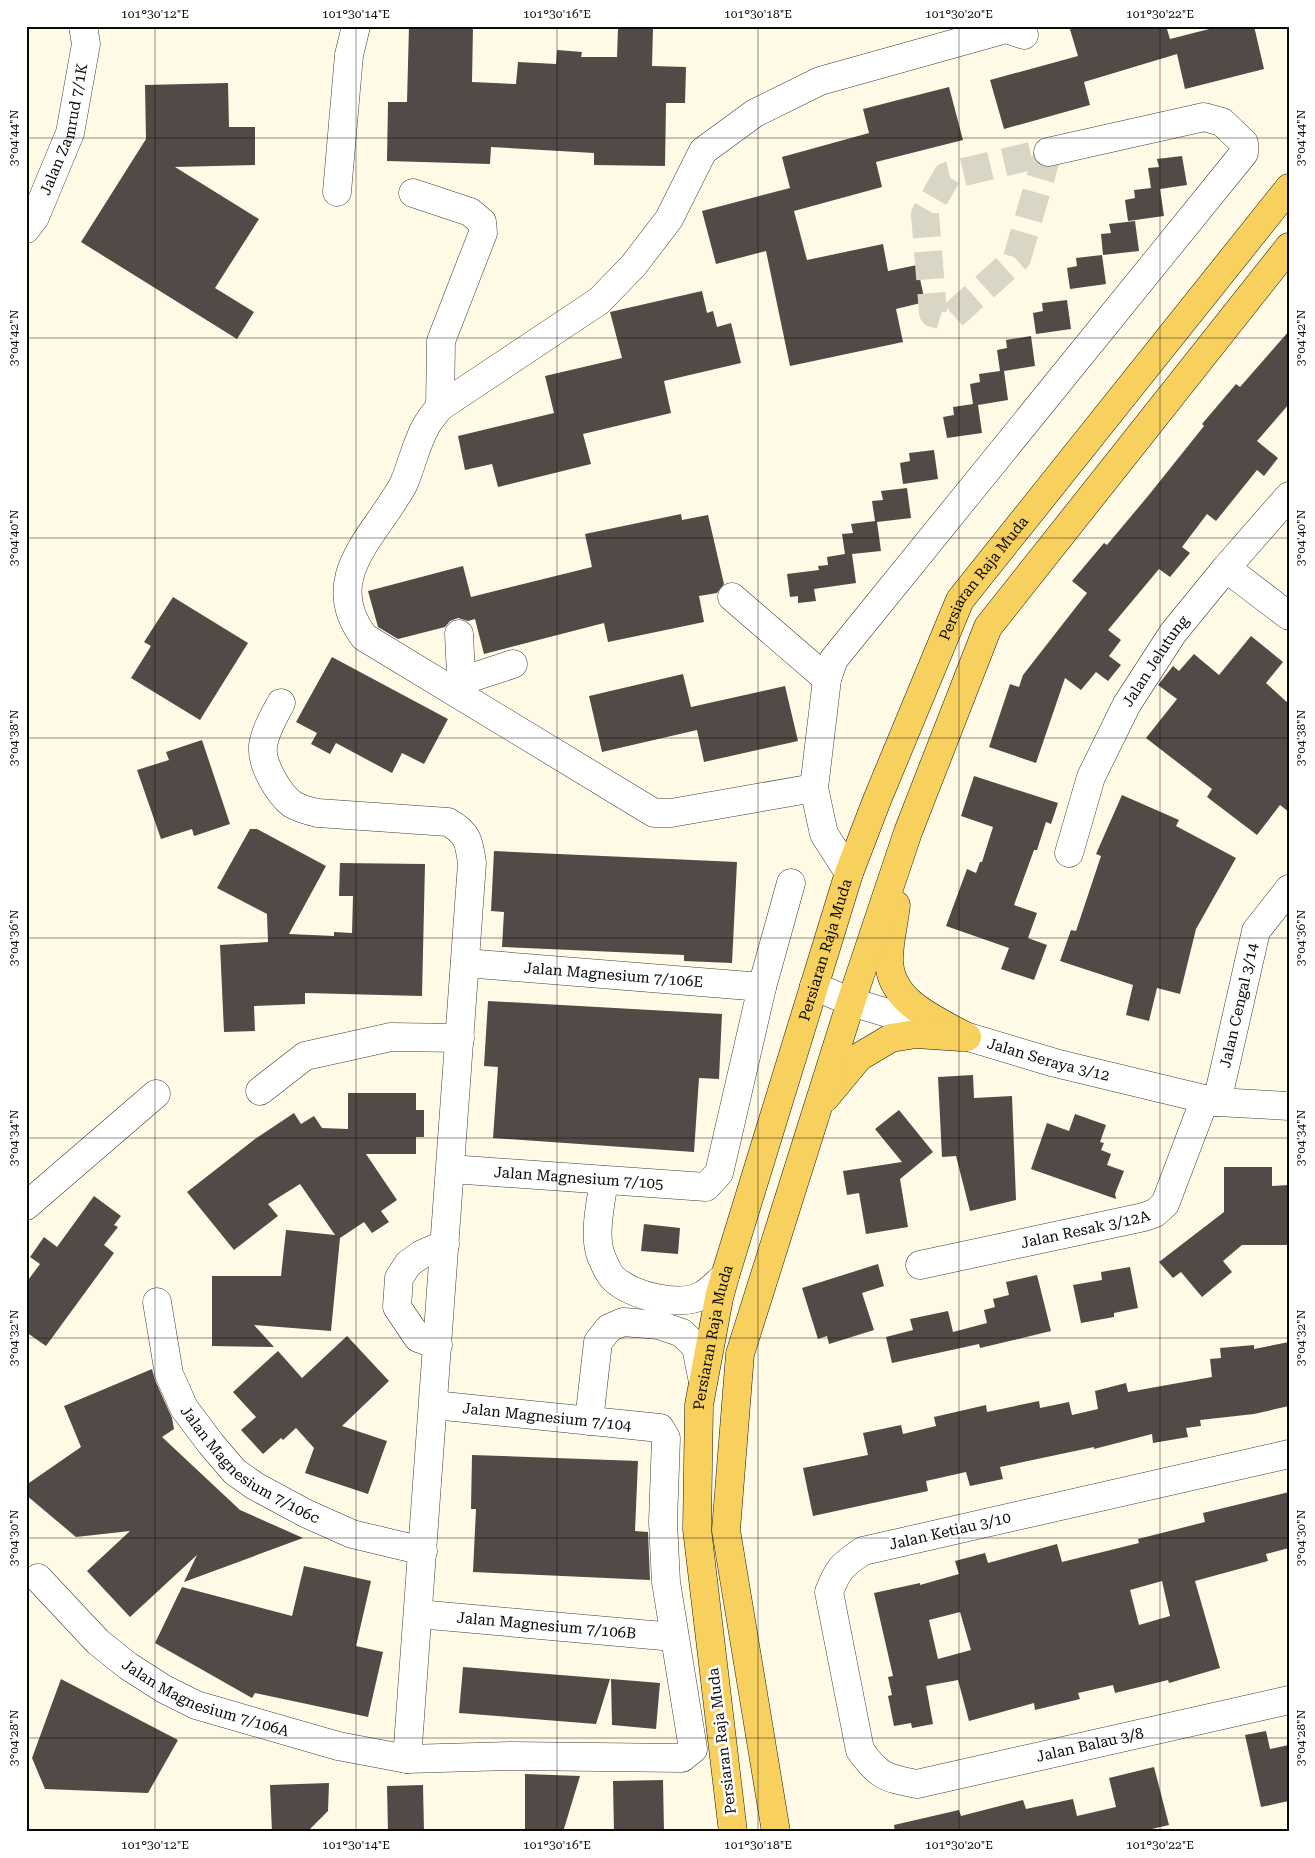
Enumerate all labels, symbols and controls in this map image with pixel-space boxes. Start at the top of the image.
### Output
text: 101°30'12"E [121,7,189,21]
text: 101°30'14"E [322,7,390,21]
text: 101°30'16"E [523,7,591,21]
text: 101°30'18"E [724,7,792,21]
text: 101°30'20"E [925,7,993,21]
text: 101°30'22"E [1126,7,1194,21]
street label: Jalan Zamrud 7/1K [36,62,91,198]
text: 3°04'44"N [7,109,21,166]
text: 3°04'44"N [1294,109,1308,166]
text: 3°04'42"N [7,309,21,366]
text: 3°04'42"N [1294,309,1308,366]
text: 3°04'40"N [7,509,21,566]
text: 3°04'40"N [1294,509,1308,566]
street label: Persiaran Raja Muda [935,513,1032,643]
street label: Jalan Jelutung [1119,612,1193,710]
text: 3°04'38"N [7,709,21,766]
text: 3°04'38"N [1294,709,1308,766]
street label: Persiaran Raja Muda [795,877,856,1023]
text: 3°04'36"N [7,909,21,966]
text: 3°04'36"N [1294,909,1308,966]
street label: Jalan Cengal 3/14 [1216,941,1262,1070]
street label: Jalan Magnesium 7/106E [523,959,704,991]
street label: Jalan Seraya 3/12 [985,1034,1111,1085]
text: 3°04'34"N [7,1109,21,1166]
text: 3°04'34"N [1294,1109,1308,1166]
street label: Jalan Magnesium 7/105 [493,1163,664,1193]
street label: Jalan Resak 3/12A [1019,1206,1153,1252]
street label: Persiaran Raja Muda [690,1263,737,1410]
text: 3°04'32"N [7,1309,21,1366]
text: 3°04'32"N [1294,1309,1308,1366]
street label: Jalan Magnesium 7/104 [462,1399,633,1435]
street label: Jalan Magnesium 7/106c [177,1402,322,1527]
street label: Jalan Ketiau 3/10 [887,1508,1013,1554]
text: 3°04'30"N [7,1509,21,1566]
text: 3°04'30"N [1294,1509,1308,1566]
street label: Jalan Magnesium 7/106B [456,1609,637,1643]
street label: Jalan Magnesium 7/106A [118,1656,292,1741]
street label: Persiaran Raja Muda [704,1667,740,1815]
text: 3°04'28"N [7,1709,21,1766]
text: 3°04'28"N [1294,1709,1308,1766]
street label: Jalan Balau 3/8 [1034,1724,1145,1766]
text: 101°30'12"E [121,1838,189,1852]
text: 101°30'14"E [322,1838,390,1852]
text: 101°30'16"E [523,1838,591,1852]
text: 101°30'18"E [724,1838,792,1852]
text: 101°30'20"E [925,1838,993,1852]
text: 101°30'22"E [1126,1838,1194,1852]

